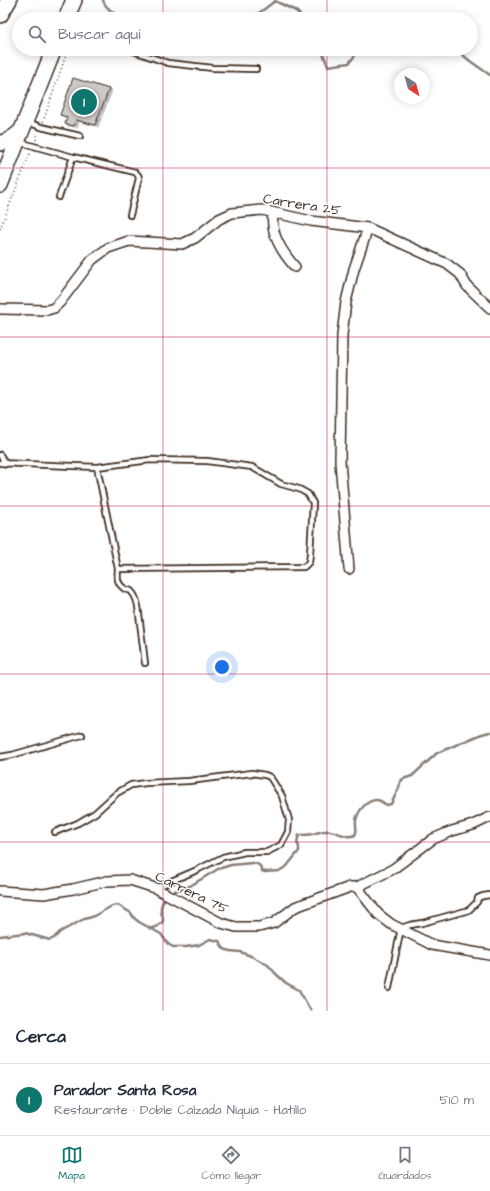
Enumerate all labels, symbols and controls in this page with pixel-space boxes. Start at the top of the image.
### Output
search box [12,12,478,56]
icon: search [26,23,48,45]
text: Buscar aquí [58,24,140,45]
north arrow [394,68,430,104]
pin: 1 [71,87,97,117]
street label: Carrera 25 [262,189,342,221]
your location [212,657,232,677]
street label: Carrera 75 [152,867,232,919]
text: Cerca [16,1025,66,1049]
text: Parador Santa Rosa [54,1080,196,1101]
text: 1 [28,1091,30,1109]
text: 510 m [440,1091,474,1109]
text: Restaurante · Doble Calzada Niquia - Hatillo [54,1101,306,1119]
tab: Mapa [58,1144,85,1183]
tab: Cómo llegar [202,1144,261,1183]
tab: Guardados [378,1144,432,1183]

